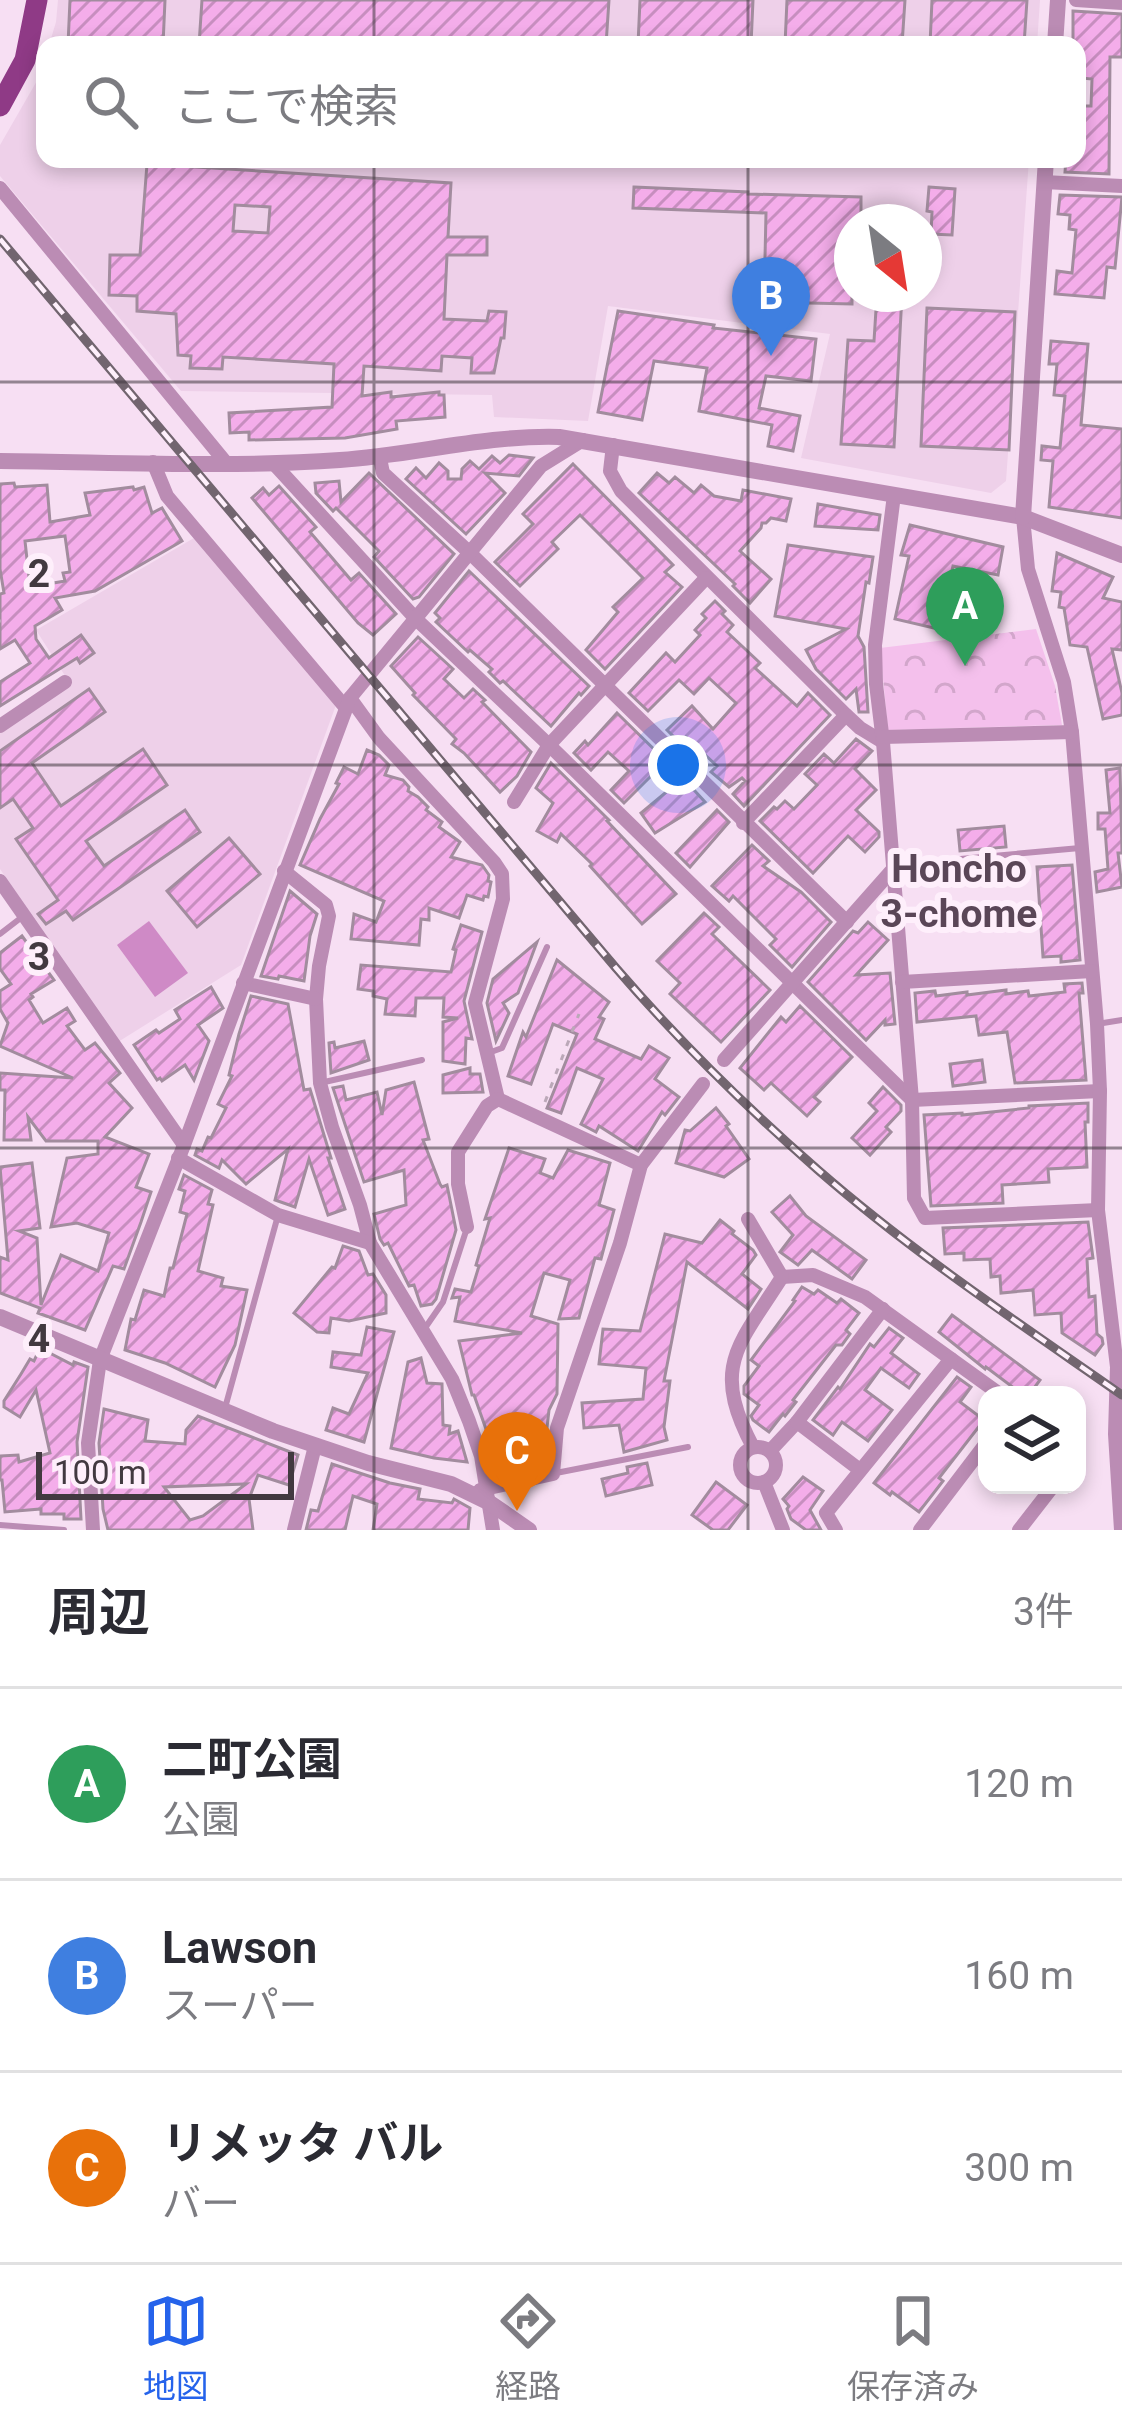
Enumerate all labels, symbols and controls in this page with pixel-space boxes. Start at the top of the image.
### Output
search box [36,36,1086,168]
icon: search [78,69,144,135]
text: ここで検索 [174,80,399,133]
north arrow [834,204,942,312]
pin: B [732,257,810,356]
text: 2 [28,551,50,597]
pin: A [926,567,1004,666]
your location [648,735,708,795]
district label: Honcho 3-chome [881,846,1037,937]
text: 3 [28,934,50,980]
text: 4 [28,1316,50,1362]
map controls [978,1386,1086,1494]
button: layers [978,1386,1086,1494]
pin: C [478,1412,556,1511]
scale bar [36,1446,294,1499]
text: 100 m [54,1453,147,1492]
text: 周辺 [48,1583,150,1642]
text: 3件 [1013,1589,1074,1635]
text: 二町公園 [162,1733,342,1786]
text: A [74,1761,100,1807]
text: 120 m [964,1761,1074,1807]
text: 公園 [162,1797,240,1843]
text: Lawson [162,1921,317,1974]
text: B [75,1953,99,1999]
text: 160 m [964,1953,1074,1999]
text: スーパー [162,1983,318,2029]
text: リメッタ バル [162,2117,443,2170]
text: C [74,2145,100,2191]
text: 300 m [964,2145,1074,2191]
text: バー [162,2181,240,2227]
tab: 地図 [143,2288,209,2408]
tab: 経路 [495,2288,561,2408]
tab: 保存済み [847,2288,979,2408]

